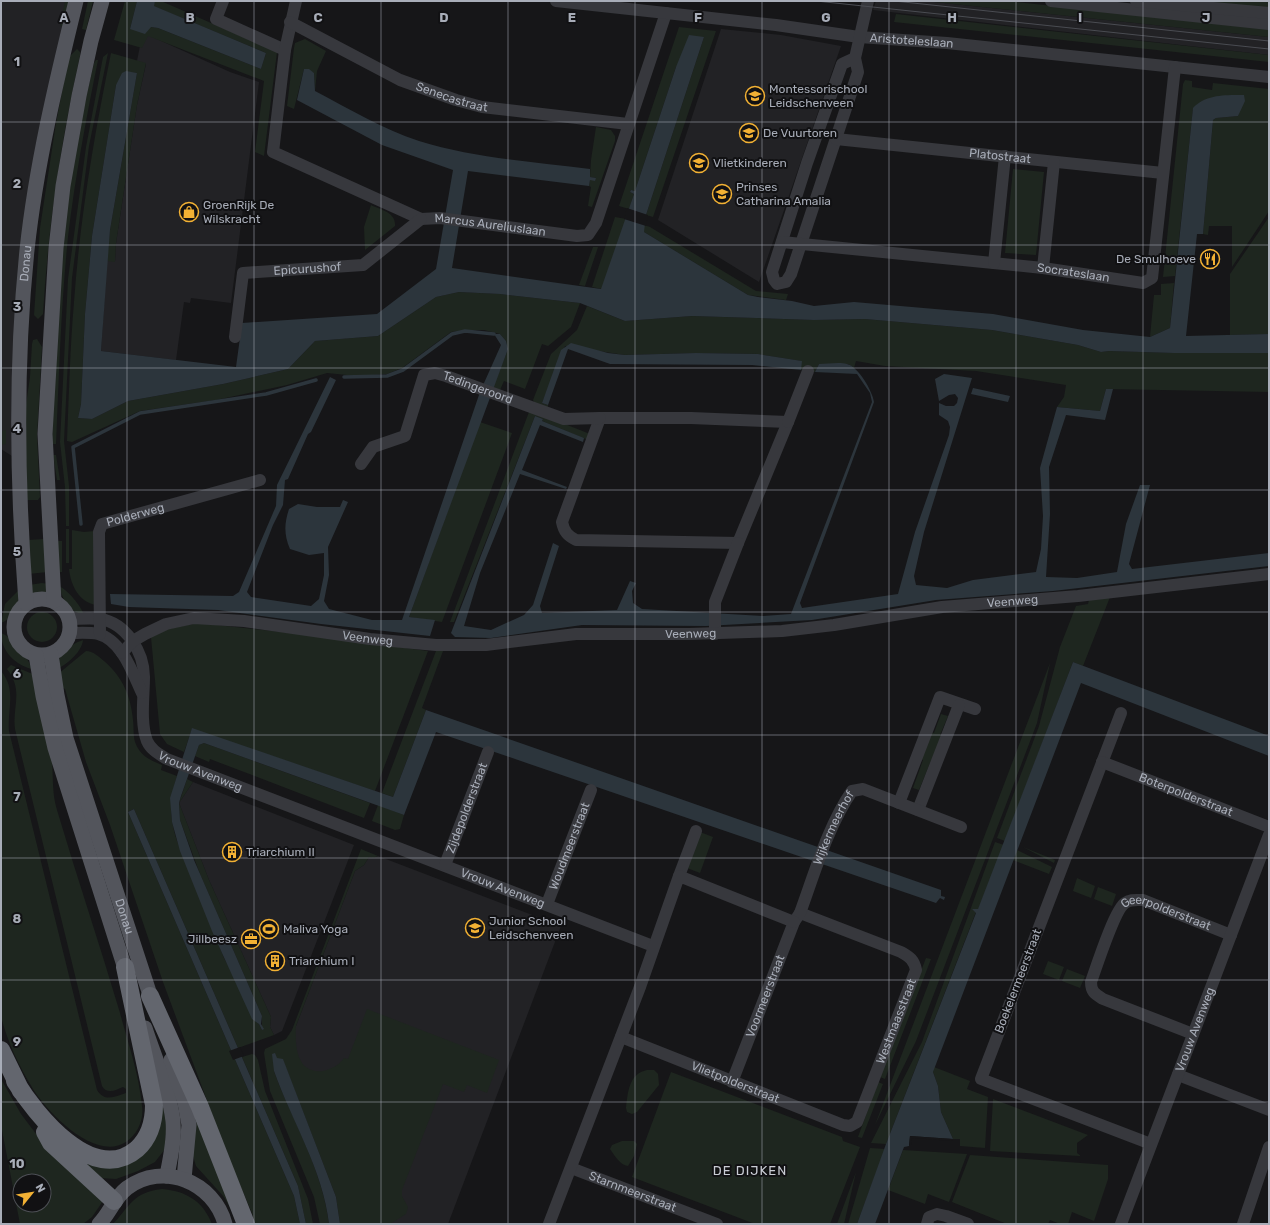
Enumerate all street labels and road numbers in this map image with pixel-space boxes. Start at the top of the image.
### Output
street label: Aristoteleslaan [869,31,954,51]
street label: Senecastraat [414,79,489,115]
street label: Platostraat [969,146,1032,166]
street label: Marcus Aureliuslaan [434,211,547,239]
street label: Donau [17,245,34,282]
street label: Epicurushof [273,259,342,278]
street label: Socrateslaan [1037,260,1111,285]
street label: Tedingeroord [441,368,515,407]
street label: Polderweg [105,500,166,529]
street label: Veenweg [986,592,1039,610]
street label: Veenweg [665,626,716,641]
street label: Veenweg [341,628,394,648]
street label: Vrouw Avenweg [156,748,245,794]
street label: Zijdepolderstraat [443,761,490,855]
street label: Boterpolderstraat [1137,770,1235,819]
street label: Wijkermeerhof [811,788,857,867]
street label: Woudmeerstraat [546,800,593,892]
street label: Vrouw Avenweg [458,866,547,911]
street label: Geerpolderstraat [1118,893,1213,933]
street label: Donau [112,897,137,936]
street label: Boekelermeerstraat [992,927,1044,1035]
street label: Voormeerstraat [743,953,788,1040]
street label: Westmaasstraat [873,976,919,1066]
street label: Vrouw Avenweg [1173,985,1217,1074]
street label: Vlietpolderstraat [689,1059,782,1106]
street label: Starnmeerstraat [587,1169,679,1215]

